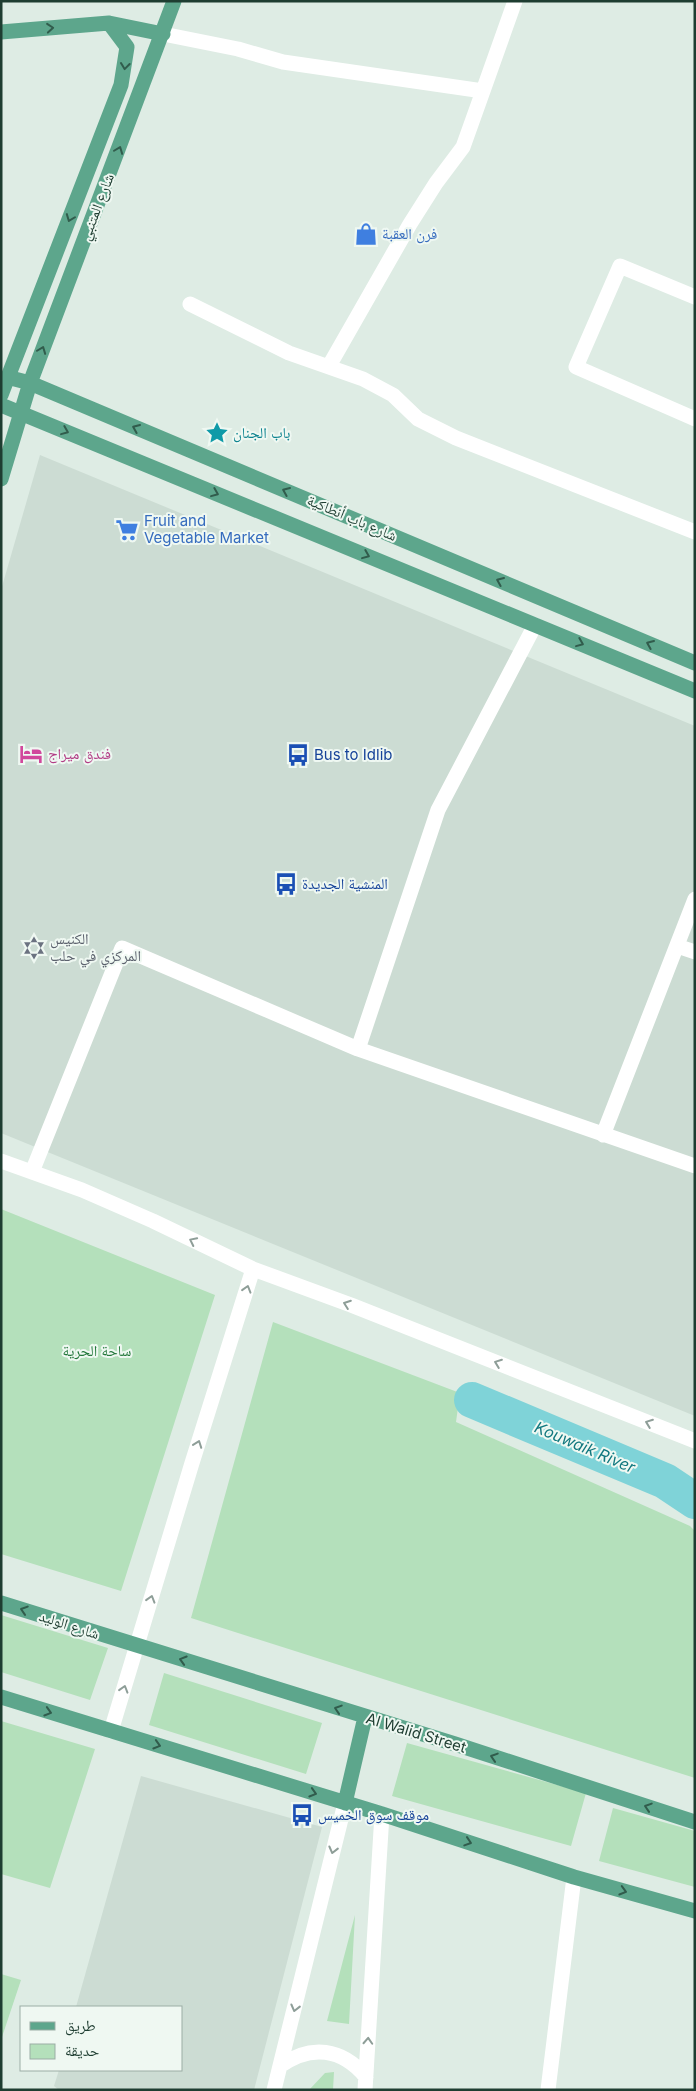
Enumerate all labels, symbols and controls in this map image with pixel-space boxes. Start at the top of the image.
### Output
one-way arrow [46,22,54,33]
one-way arrow [120,62,131,70]
one-way arrow [113,146,123,154]
street label: شارع المتنبي [75,171,121,244]
one-way arrow [65,213,76,222]
shop icon: فرن العقبة [353,221,379,247]
place label: فرن العقبة [382,224,437,244]
one-way arrow [36,347,46,355]
place icon: باب الجنان [204,420,230,446]
one-way arrow [132,423,141,434]
place label: باب الجنان [233,423,290,443]
one-way arrow [60,425,69,436]
one-way arrow [282,486,291,497]
one-way arrow [210,487,219,498]
street label: شارع باب أنطاكية [304,490,400,546]
place label: Fruit and Vegetable Market [144,511,269,547]
supermarket icon: Fruit and Vegetable Market [114,517,140,543]
one-way arrow [361,549,369,559]
one-way arrow [496,576,505,587]
one-way arrow [575,637,584,648]
one-way arrow [646,639,655,650]
hotel icon: فندق ميراج [18,741,44,767]
bus stop icon: Bus to Idlib [285,742,311,768]
place label: فندق ميراج [48,744,111,764]
place label: Bus to Idlib [314,745,392,764]
bus stop icon: المنشية الجديدة [273,871,299,897]
place label: المنشية الجديدة [302,874,388,893]
place label: الكنيس المركزي في حلب [50,929,141,968]
synagogue icon: الكنيس المركزي في حلب [21,935,47,961]
one-way arrow [189,1236,198,1247]
one-way arrow [241,1285,251,1294]
one-way arrow [343,1300,352,1310]
park label: ساحة الحرية [63,1341,132,1360]
one-way arrow [494,1359,503,1370]
water label: Kouwaik River [532,1417,639,1478]
one-way arrow [646,1419,654,1429]
one-way arrow [192,1440,202,1449]
one-way arrow [145,1596,155,1604]
one-way arrow [20,1606,28,1616]
street label: شارع الوليد [36,1606,102,1644]
one-way arrow [180,1656,188,1666]
one-way arrow [118,1685,128,1693]
one-way arrow [335,1704,343,1714]
one-way arrow [43,1706,51,1716]
street label: Al Walid Street [364,1708,469,1757]
one-way arrow [153,1740,161,1750]
one-way arrow [490,1752,498,1762]
one-way arrow [308,1787,316,1797]
bus stop icon: موقف سوق الخميس [289,1802,315,1828]
one-way arrow [645,1802,653,1812]
place label: موقف سوق الخميس [318,1805,429,1825]
one-way arrow [463,1837,471,1847]
one-way arrow [328,1846,339,1855]
one-way arrow [618,1885,627,1896]
one-way arrow [290,2003,300,2011]
legend [20,2006,182,2071]
text: طريق [65,2016,96,2036]
one-way arrow [363,2037,374,2045]
text: حديقة [65,2041,100,2060]

